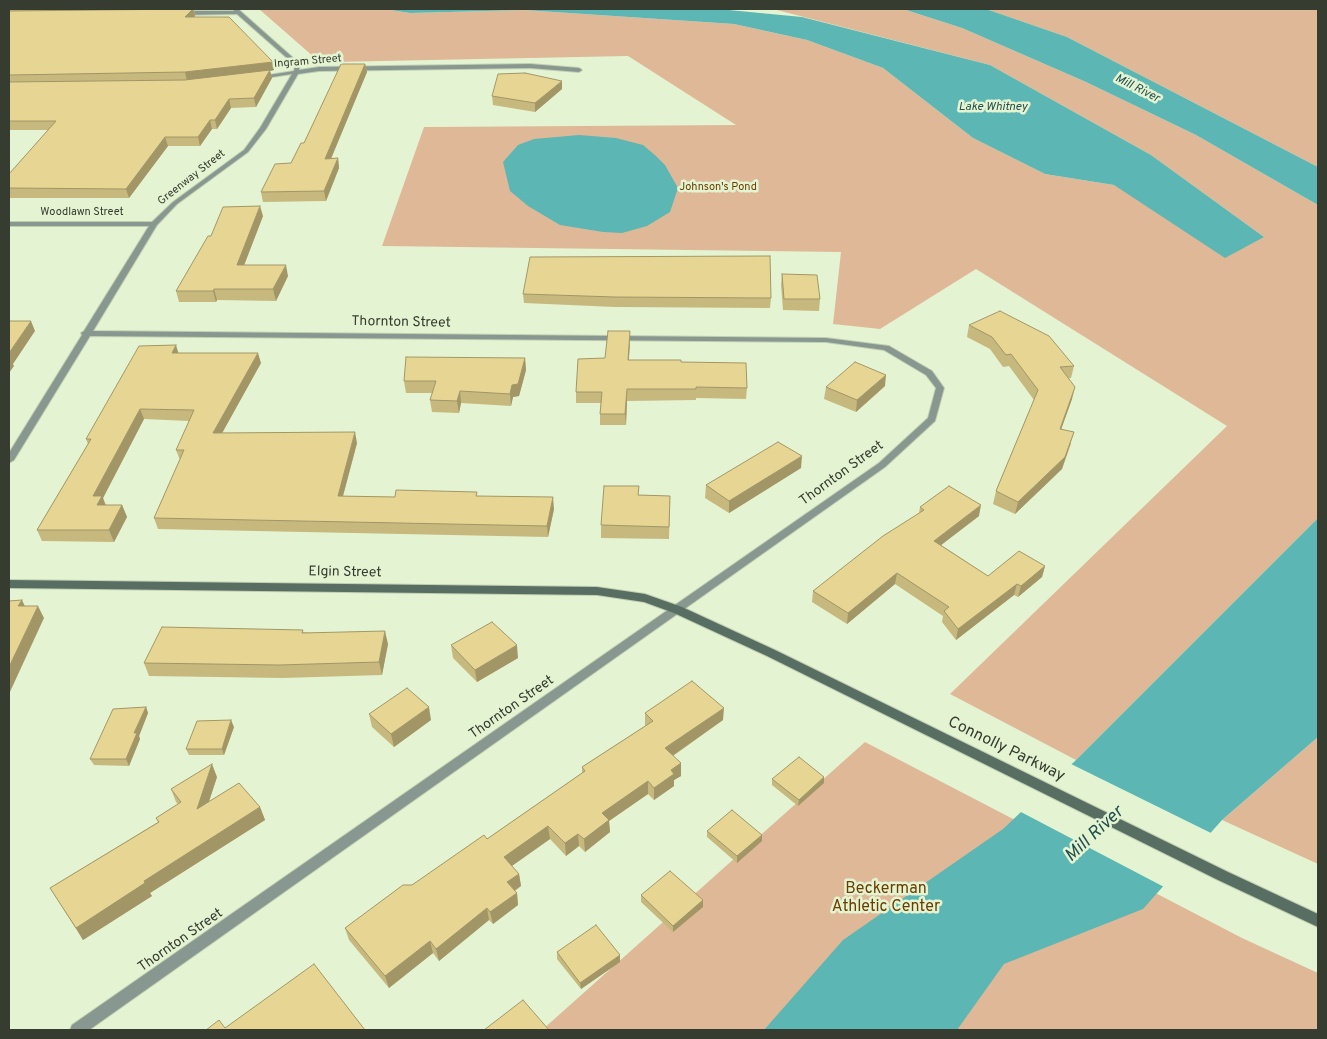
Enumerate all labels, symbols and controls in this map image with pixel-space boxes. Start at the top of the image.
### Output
street label: Ingram Street [274,52,342,72]
water label: Mill River [1112,72,1162,106]
water label: Lake Whitney [959,101,1027,115]
street label: Greenway Street [156,148,228,208]
park label: Johnson's Pond [679,181,757,195]
street label: Woodlawn Street [40,206,124,220]
street label: Thornton Street [351,314,451,332]
street label: Thornton Street [797,438,887,510]
street label: Elgin Street [308,564,382,582]
street label: Thornton Street [466,673,558,743]
street label: Connolly Parkway [944,713,1068,787]
water label: Mill River [1061,802,1129,868]
park label: Beckerman Athletic Center [832,880,940,918]
street label: Thornton Street [135,906,227,976]

